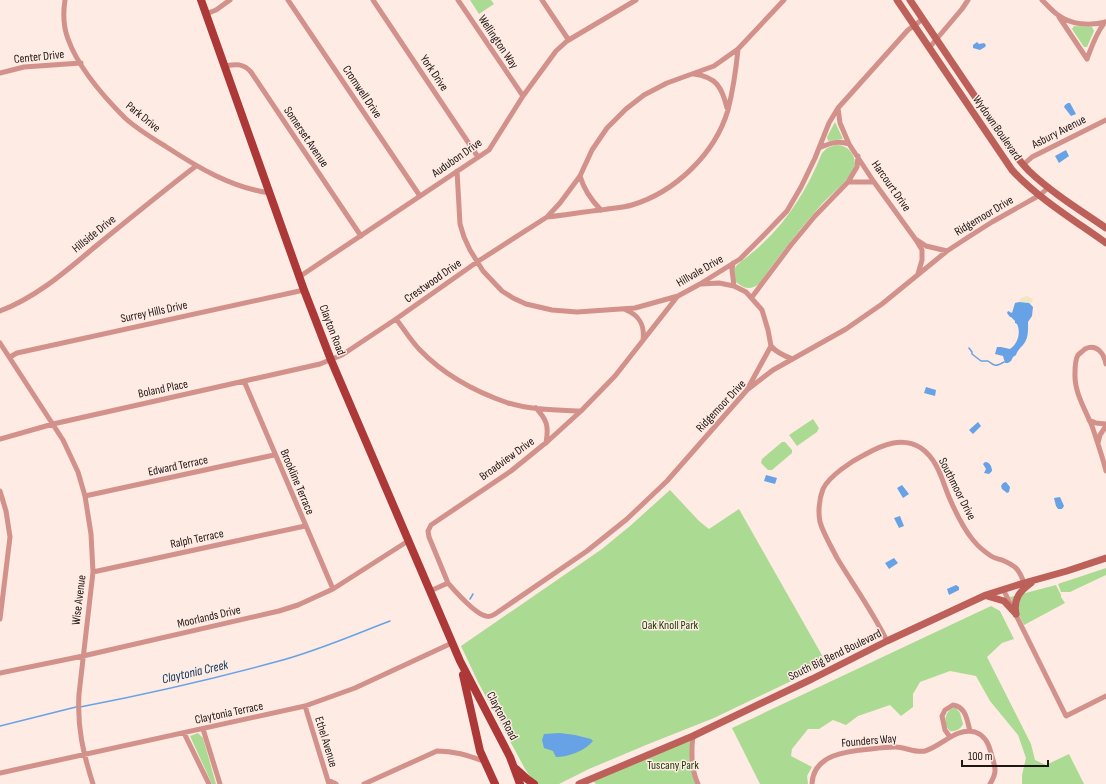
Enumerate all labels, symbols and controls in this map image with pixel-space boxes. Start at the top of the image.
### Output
street label: Wellington Way [475,12,522,72]
street label: Center Drive [13,47,65,67]
street label: York Drive [417,52,452,94]
street label: Cromwell Drive [339,63,385,121]
street label: Wydown Boulevard [969,93,1025,163]
street label: Park Drive [123,98,164,136]
street label: Somerset Avenue [280,104,332,170]
street label: Asbury Avenue [1028,112,1089,153]
street label: Audubon Drive [428,135,485,181]
street label: Harcourt Drive [868,158,914,215]
street label: Ridgemoor Drive [952,192,1016,240]
street label: Hillside Drive [69,212,119,256]
street label: Hillvale Drive [674,251,726,290]
street label: Crestwood Drive [402,256,465,306]
street label: Surrey Hills Drive [119,298,189,326]
street label: Clayton Road [316,303,348,357]
street label: Boland Place [137,376,190,402]
street label: Ridgemoor Drive [693,377,749,435]
street label: Broadview Drive [477,434,538,484]
street label: Brookline Terrace [277,447,318,517]
street label: Edward Terrace [147,452,210,480]
street label: Southmoor Drive [935,455,979,523]
street label: Ralph Terrace [169,526,225,552]
street label: Wise Avenue [68,574,90,626]
street label: Moorlands Drive [176,602,242,632]
park label: Oak Knoll Park [642,618,699,633]
street label: South Big Bend Boulevard [786,626,884,684]
water label: Claytonia Creek [160,656,231,687]
street label: Clayton Road [483,689,521,743]
street label: Claytonia Terrace [193,698,265,728]
street label: Ethel Avenue [311,715,341,769]
street label: Founders Way [841,731,898,751]
scale bar [962,742,1048,768]
text: 100 m [968,749,993,764]
park label: Tuscany Park [647,758,699,773]

